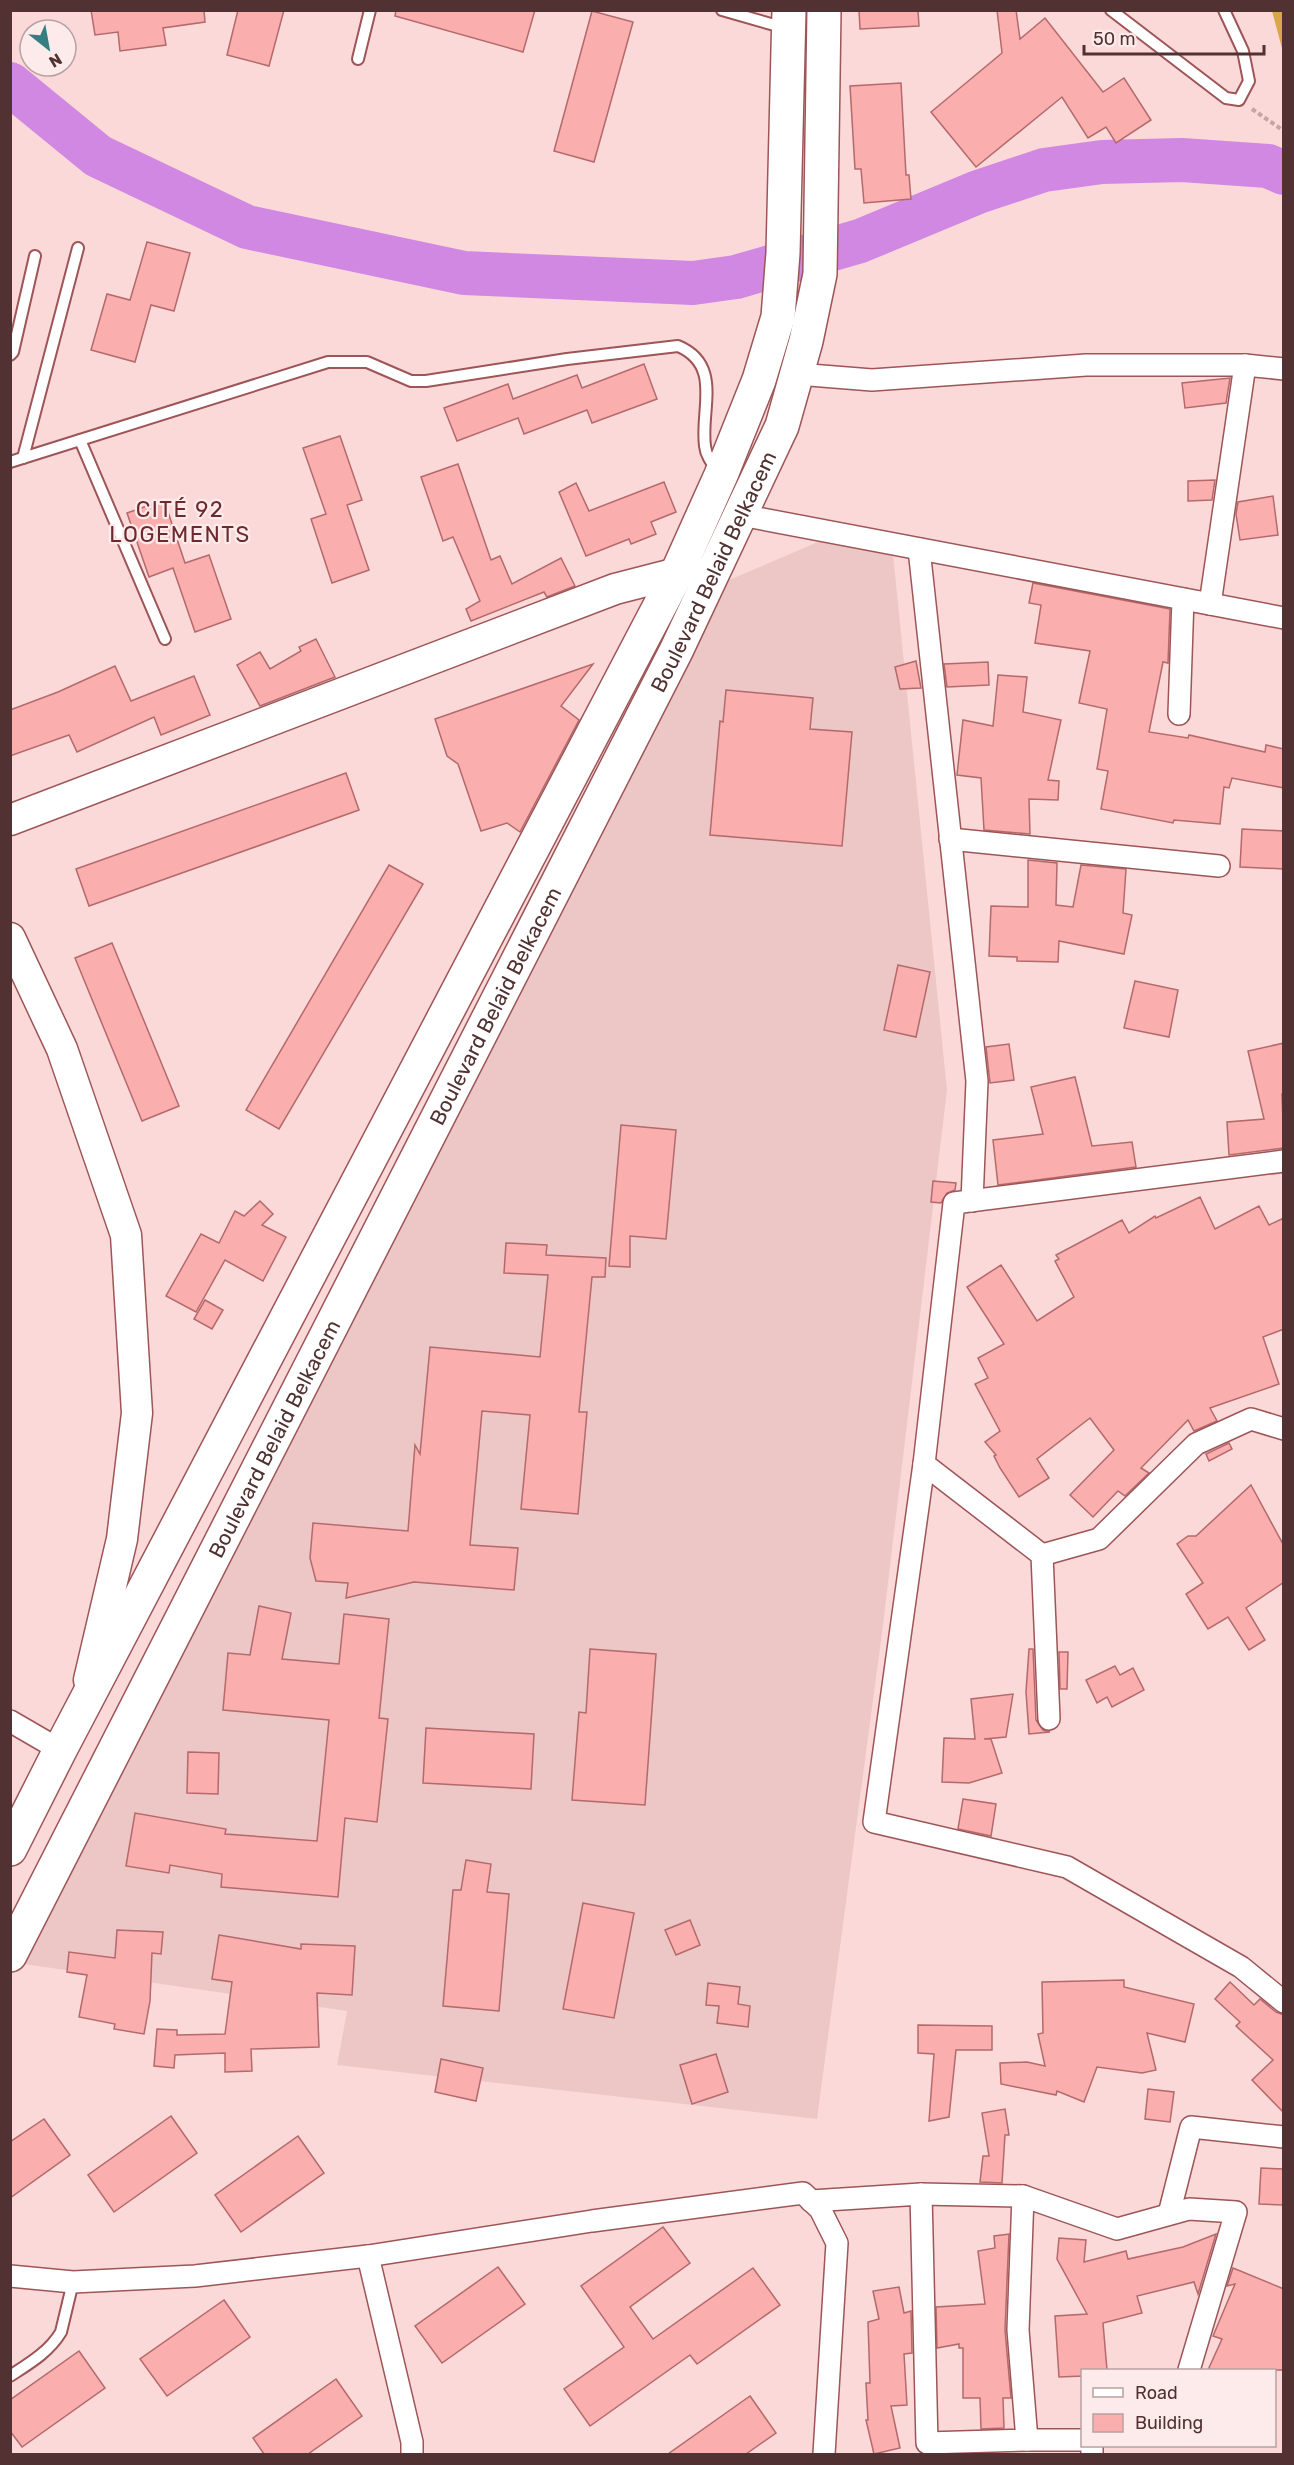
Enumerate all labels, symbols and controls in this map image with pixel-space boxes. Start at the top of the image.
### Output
north arrow [18,18,78,78]
scale bar [1084,18,1264,56]
text: 50 m [1093,28,1136,50]
text: N [46,49,65,72]
street label: Boulevard Belaid Belkacem [645,447,781,696]
district label: CITÉ 92 LOGEMENTS [109,496,251,548]
street label: Boulevard Belaid Belkacem [424,882,566,1129]
street label: Boulevard Belaid Belkacem [203,1315,345,1562]
legend [1081,2369,1276,2447]
text: Road [1135,2382,1178,2404]
text: Building [1135,2412,1203,2434]

